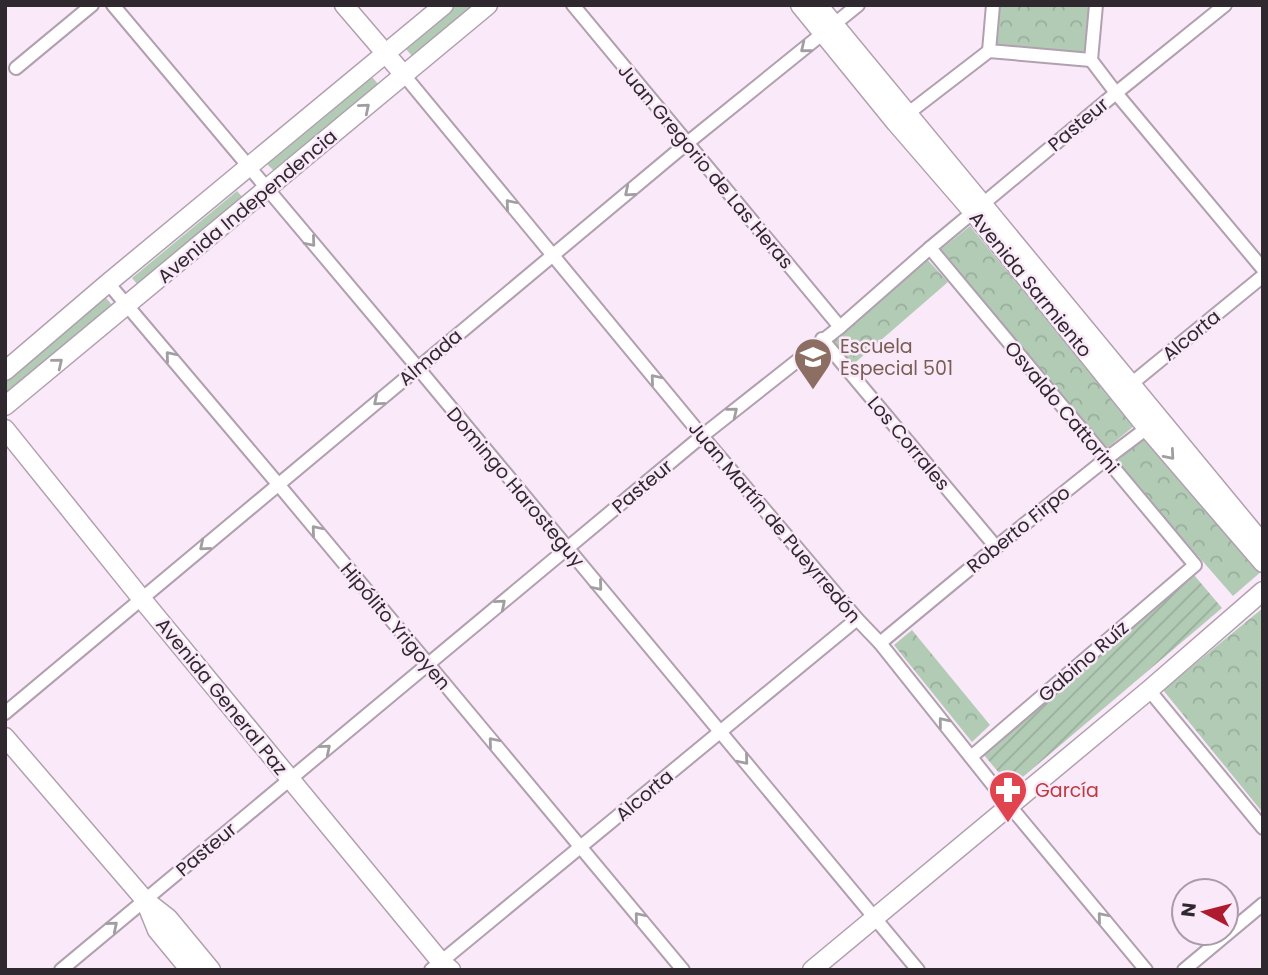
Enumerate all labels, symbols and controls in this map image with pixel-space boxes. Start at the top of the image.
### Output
one-way arrow [800,40,812,53]
street label: Juan Gregorio de Las Heras [612,58,800,275]
street label: Pasteur [1042,91,1114,158]
one-way arrow [356,104,369,116]
street label: Avenida Independencia [152,123,343,290]
one-way arrow [624,184,637,196]
one-way arrow [505,199,518,211]
street label: Avenida Sarmiento [963,205,1098,363]
one-way arrow [303,233,315,246]
street label: Alcorta [1156,303,1226,367]
street label: Almada [393,323,468,392]
place label: Escuela Especial 501 [840,333,953,382]
street label: Osvaldo Cattorini [998,335,1125,479]
school or university icon: Escuela Especial 501 [792,336,834,391]
one-way arrow [166,351,178,364]
one-way arrow [50,359,63,371]
one-way arrow [651,374,663,387]
street label: Los Corrales [861,390,956,496]
one-way arrow [374,392,386,405]
street label: Domingo Harosteguy [440,401,591,573]
one-way arrow [724,408,737,420]
street label: Juan Martín de Pueyrredón [682,416,867,629]
one-way arrow [1162,447,1174,460]
street label: Pasteur [606,453,678,520]
street label: Roberto Firpo [961,479,1076,580]
one-way arrow [312,525,325,538]
one-way arrow [199,538,212,550]
street label: Hipólito Yrigoyen [334,557,457,696]
one-way arrow [590,577,602,590]
one-way arrow [492,600,505,612]
street label: Avenida General Paz [150,612,294,781]
street label: Gabino Ruíz [1032,615,1134,708]
one-way arrow [938,717,951,730]
one-way arrow [489,738,501,751]
one-way arrow [318,745,330,758]
one-way arrow [736,752,748,765]
street label: Alcorta [610,763,679,828]
pharmacy icon: García [987,769,1029,824]
place label: García [1035,777,1099,804]
street label: Pasteur [170,816,242,883]
north arrow [1170,877,1240,947]
text: N [1174,901,1203,919]
one-way arrow [635,913,647,926]
one-way arrow [1098,913,1110,926]
one-way arrow [105,922,118,934]

